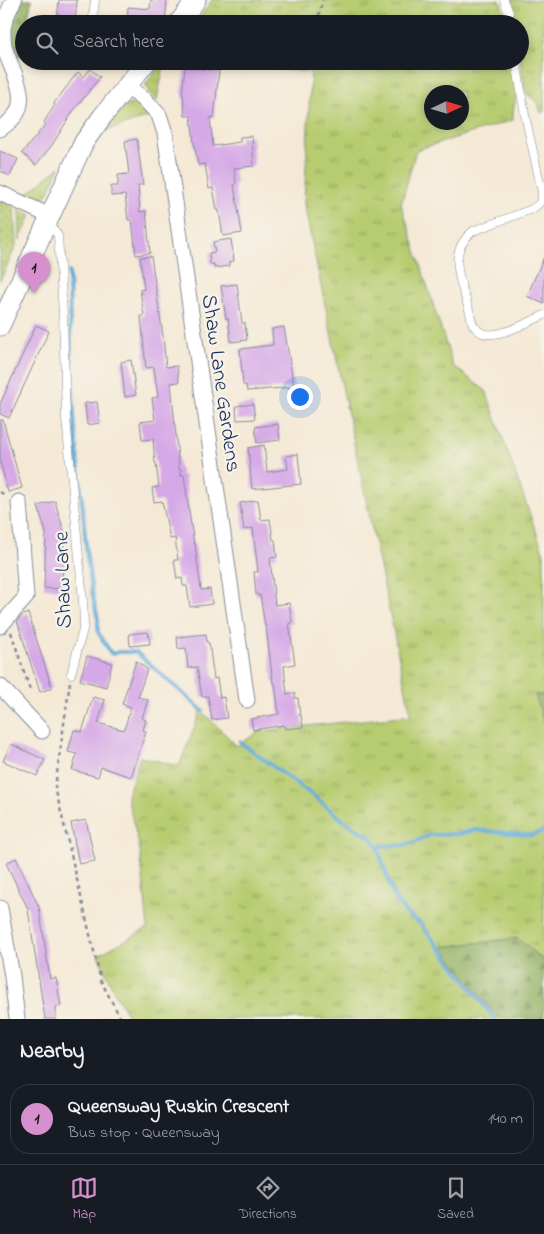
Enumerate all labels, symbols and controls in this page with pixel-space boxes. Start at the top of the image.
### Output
search box [15,15,529,70]
icon: search [33,29,61,57]
text: Search here [73,29,164,56]
north arrow [424,85,469,130]
pin: 1 [18,252,50,293]
street label: Shaw Lane Gardens [192,292,248,474]
your location [287,384,313,410]
street label: Shaw Lane [46,531,82,629]
text: Nearby [20,1037,84,1067]
text: Queensway Ruskin Crescent [68,1094,289,1121]
text: 1 [34,1107,40,1131]
text: 140 m [488,1107,523,1131]
text: Bus stop · Queensway [68,1121,220,1145]
tab: Map [70,1174,98,1225]
tab: Directions [239,1174,297,1225]
tab: Saved [437,1174,474,1225]

